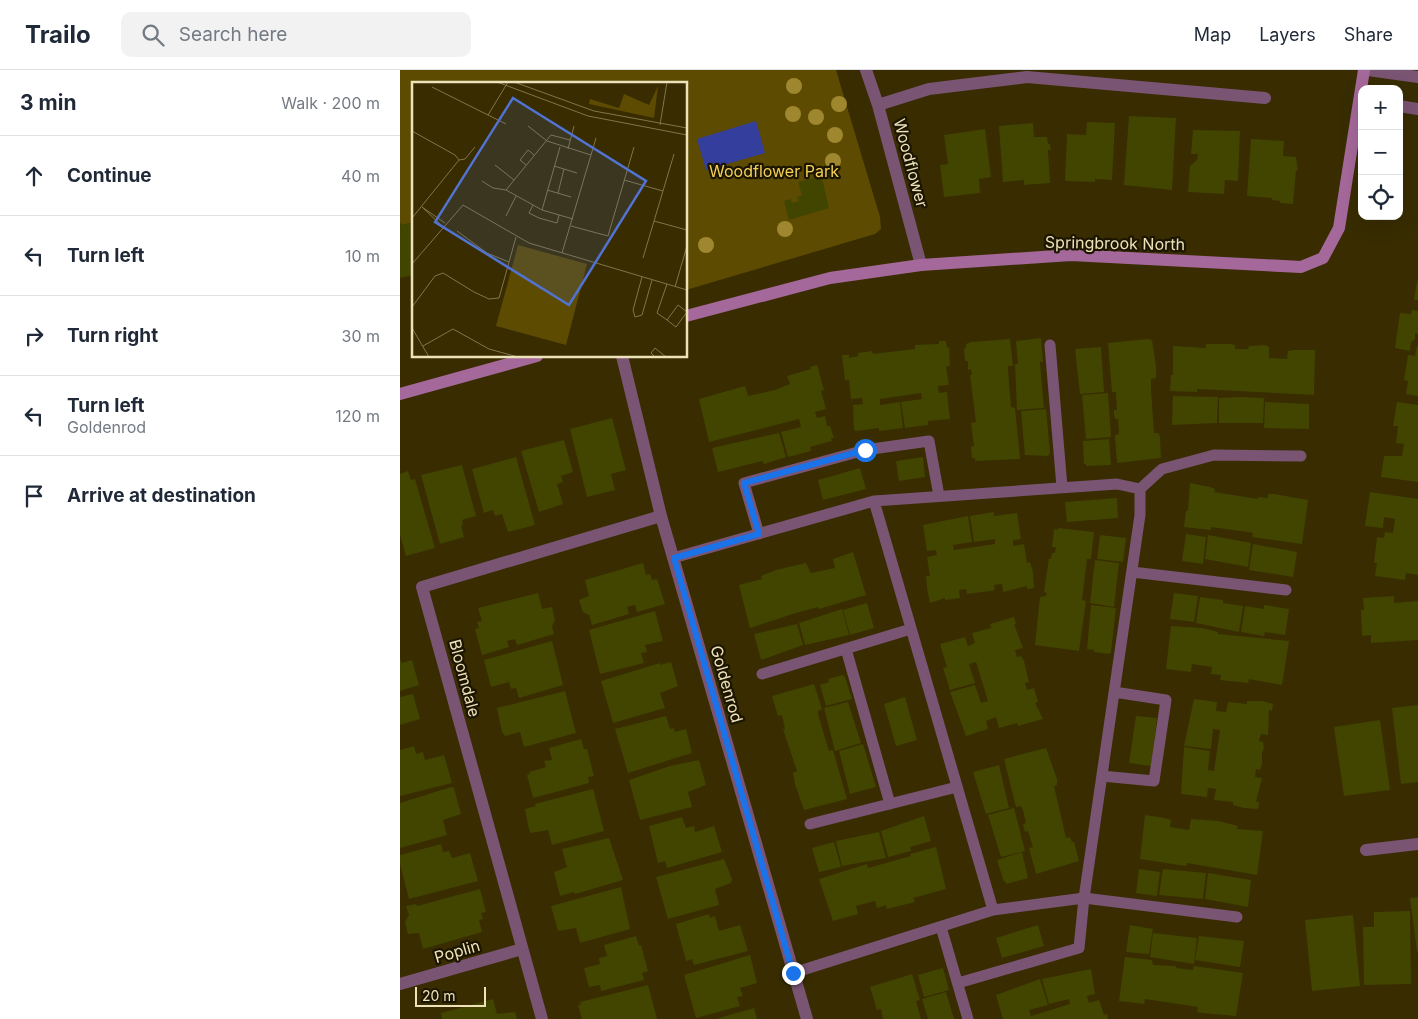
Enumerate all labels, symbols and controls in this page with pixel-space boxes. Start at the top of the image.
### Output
search box [121,12,471,57]
text: Trailo [25,20,91,49]
icon: search [139,21,167,49]
text: Search here [179,23,287,46]
text: Map [1194,24,1231,45]
text: Layers [1259,24,1316,45]
text: Share [1344,24,1393,45]
inset map [412,82,688,358]
map controls [1358,85,1403,220]
button: + [1358,85,1403,130]
text: 3 min [20,90,76,115]
text: Walk · 200 m [281,93,380,113]
street label: Woodflower [890,116,932,210]
button: − [1358,130,1403,175]
park label: Woodflower Park [709,161,839,181]
icon: ahead [20,162,48,190]
text: Continue [67,164,152,187]
text: 40 m [341,166,380,186]
button: locate [1358,175,1403,220]
street label: Springbrook North [1045,232,1185,254]
icon: left [20,242,48,270]
text: Turn left [67,244,145,267]
text: 10 m [345,246,380,266]
icon: right [20,322,48,350]
text: Turn right [67,324,158,347]
text: 30 m [342,326,380,346]
text: Turn left [67,394,145,417]
icon: left [20,402,48,430]
text: 120 m [335,406,380,426]
text: Goldenrod [67,417,146,437]
route start [854,439,877,462]
icon: arrive [20,482,48,510]
text: Arrive at destination [67,484,256,507]
street label: Bloomdale [445,637,485,719]
street label: Goldenrod [706,643,748,725]
street label: Poplin [432,935,482,967]
route end [782,962,805,985]
scale bar [415,984,486,1007]
text: 20 m [422,987,456,1004]

